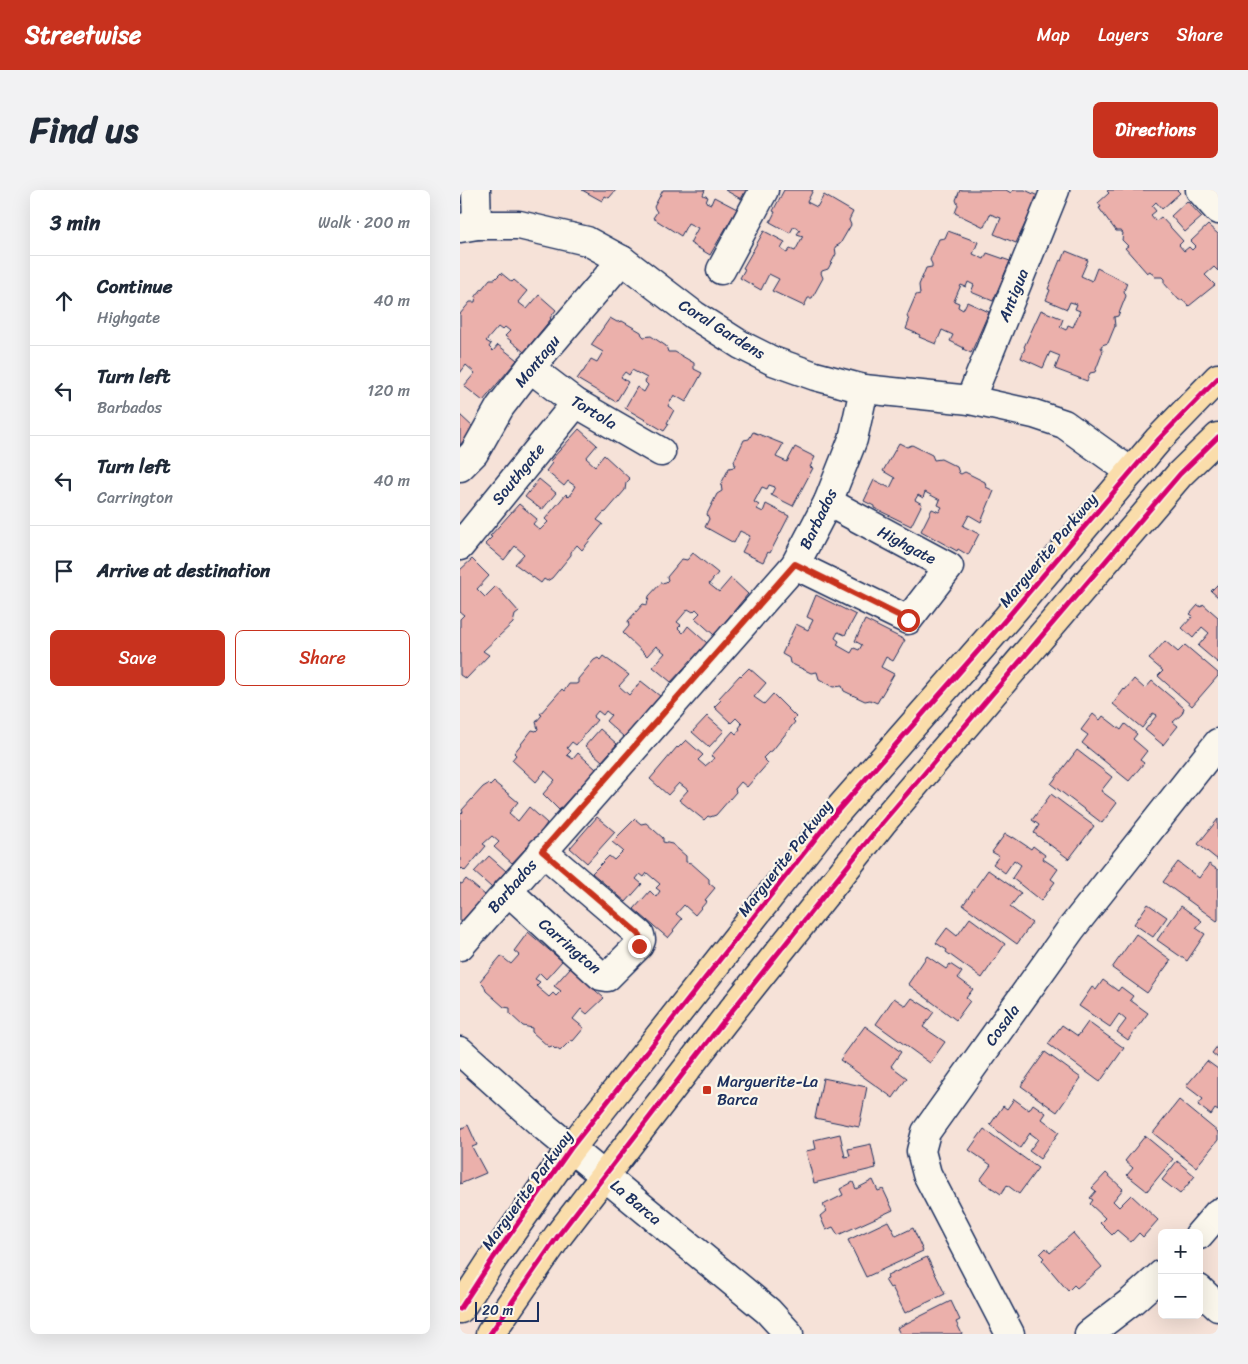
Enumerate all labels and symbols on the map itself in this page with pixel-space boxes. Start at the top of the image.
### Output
street label: Antigua [989,264,1037,327]
street label: Coral Gardens [673,291,772,367]
street label: Montagu [506,328,568,394]
street label: Tortola [565,387,623,437]
street label: Southgate [484,436,552,512]
street label: Barbados [791,483,846,555]
street label: Marguerite Parkway [991,486,1105,614]
street label: Highgate [872,517,942,573]
route start [897,609,920,632]
street label: Marguerite Parkway [730,792,841,923]
street label: Barbados [480,851,545,920]
street label: Carrington [532,910,608,982]
route end [628,935,651,958]
street label: Cosala [977,998,1027,1052]
place label: Marguerite-La Barca [717,1067,818,1114]
marker: Marguerite-La Barca [701,1084,713,1096]
street label: Marguerite Parkway [473,1123,581,1256]
street label: La Barca [604,1171,668,1233]
scale bar [475,1299,539,1322]

